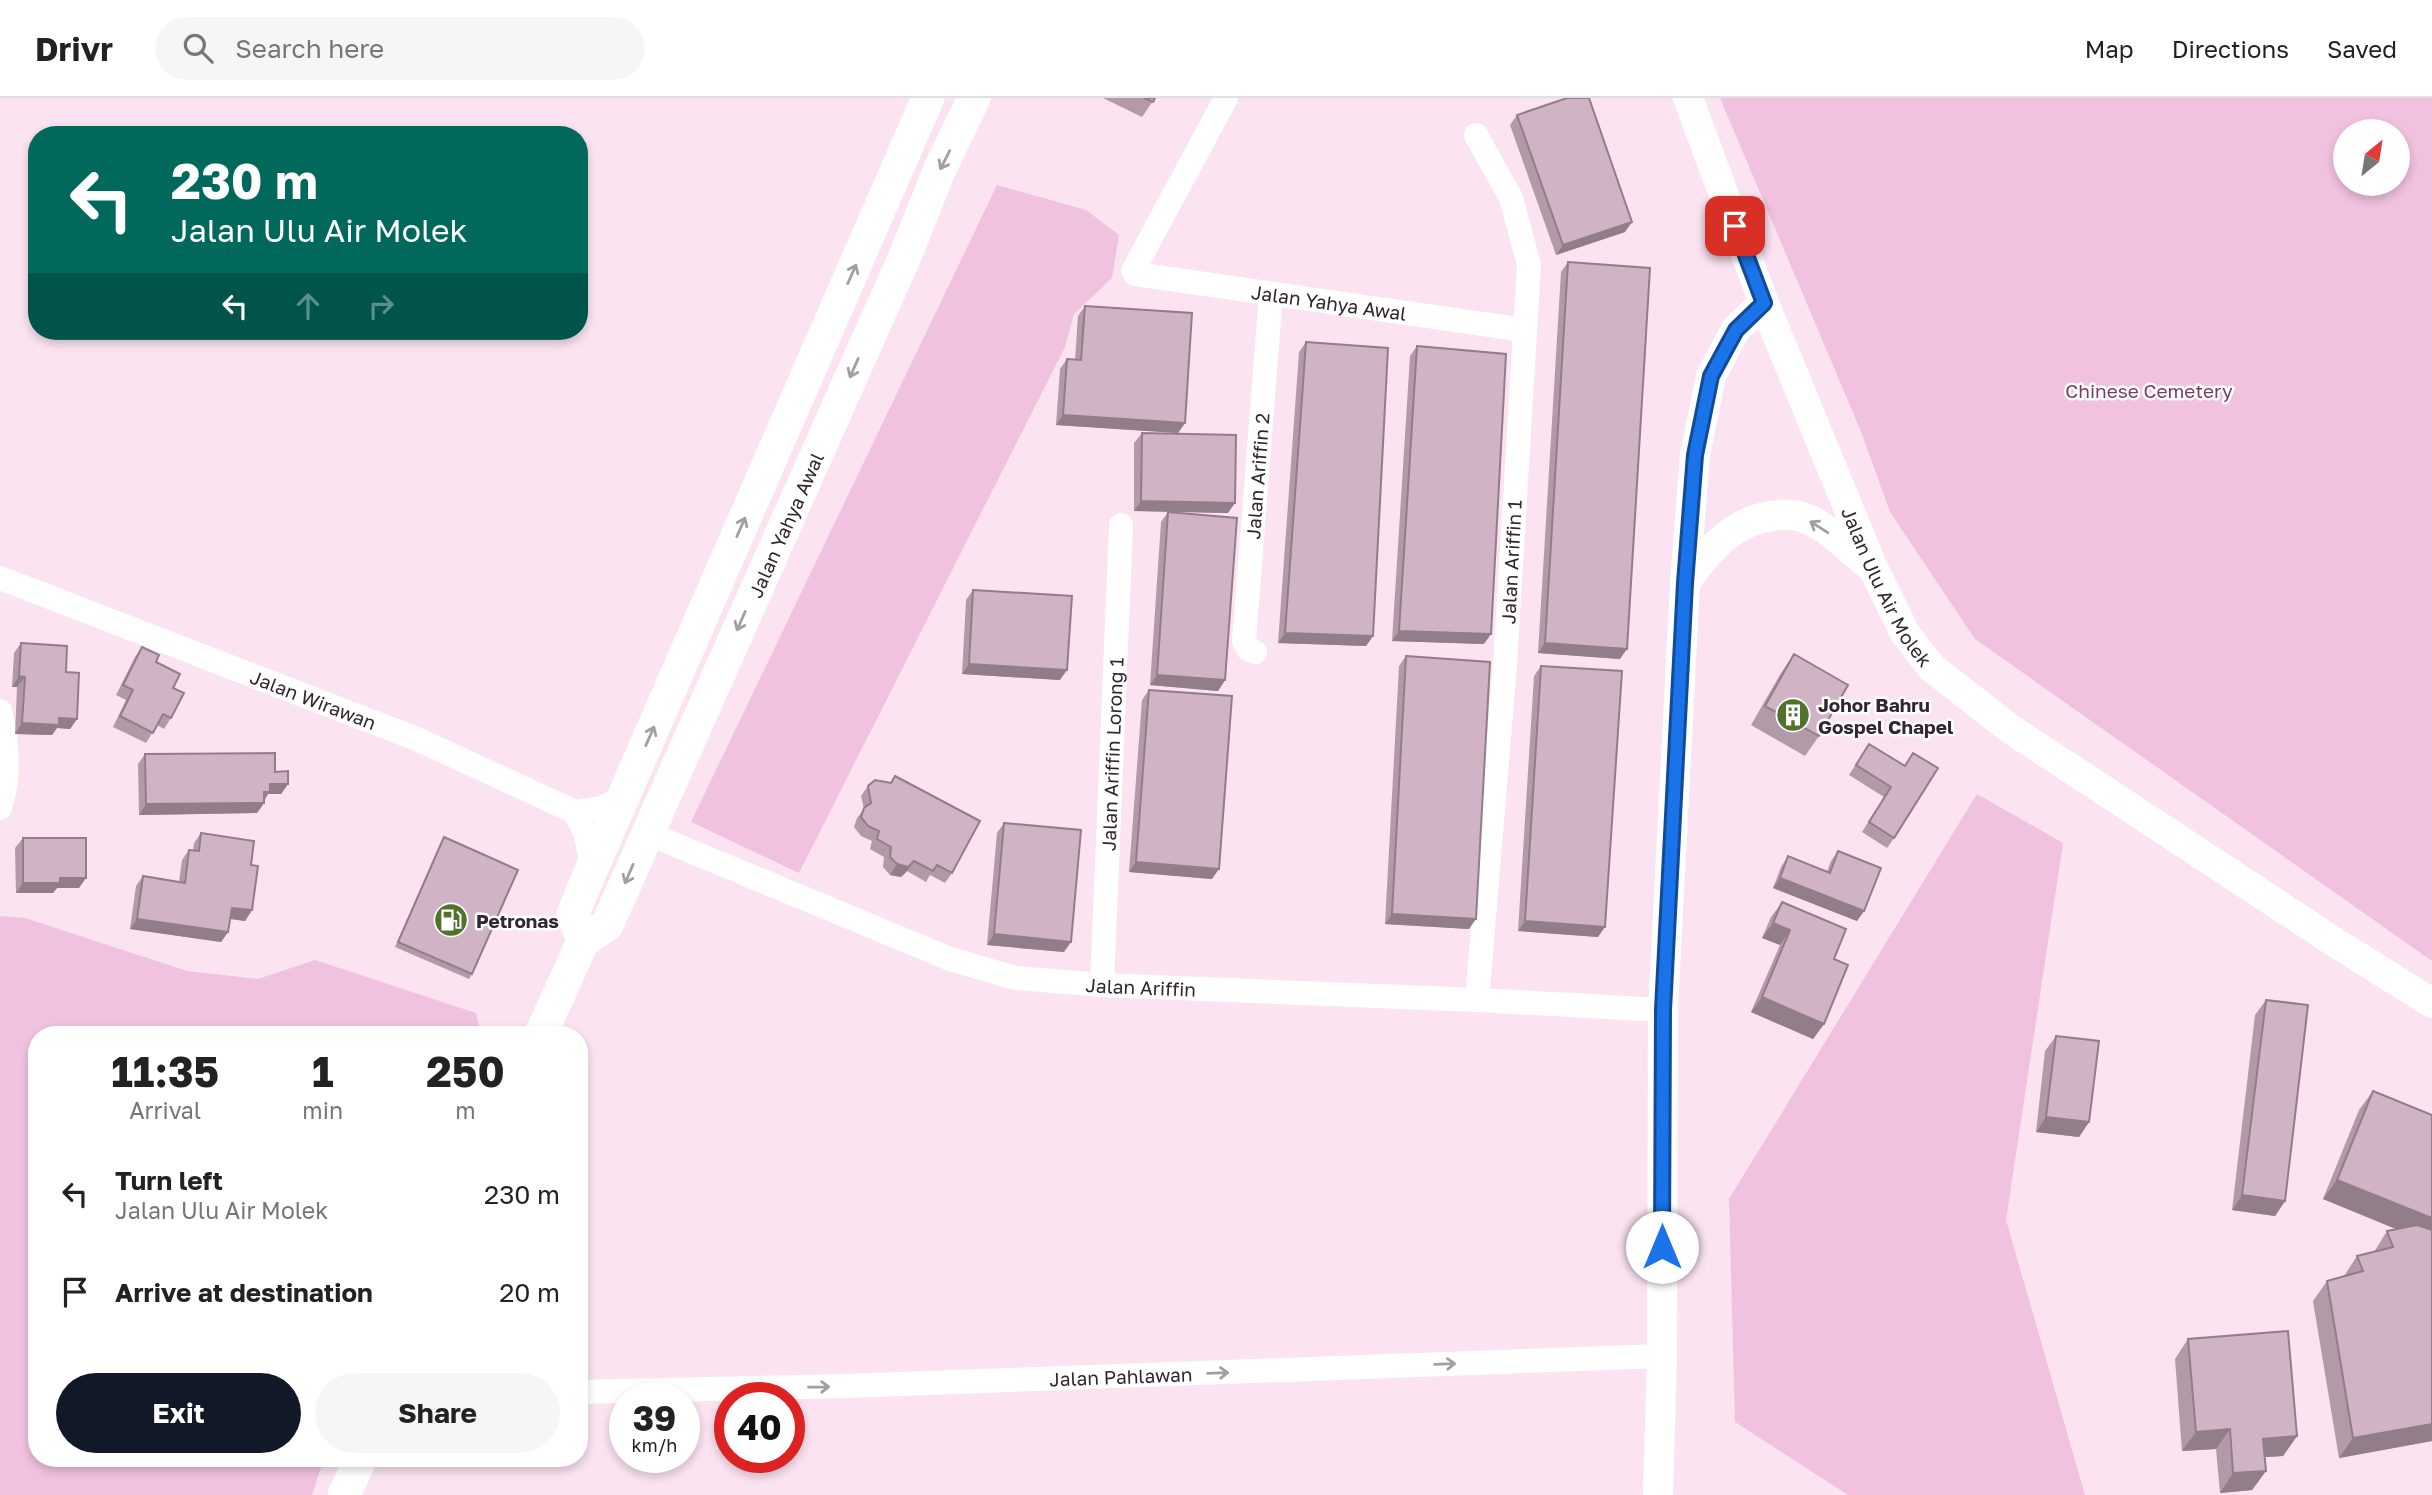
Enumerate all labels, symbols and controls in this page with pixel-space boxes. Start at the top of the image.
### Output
search box [155,17,645,80]
text: Drivr [35,29,113,68]
icon: search [179,29,217,67]
text: Search here [235,33,384,64]
text: Map [2085,34,2134,63]
text: Directions [2172,34,2289,63]
text: Saved [2327,34,2397,63]
north arrow [2333,119,2410,196]
map controls [2333,119,2410,196]
one-way arrow [937,149,951,170]
text: 230 m [171,151,318,210]
icon: left [56,154,147,245]
pin [1705,196,1765,256]
icon: arrive [1716,207,1754,245]
text: Jalan Ulu Air Molek [171,211,468,249]
one-way arrow [846,263,859,285]
street label: Jalan Yahya Awal [1250,279,1408,324]
icon: left [216,287,254,325]
icon: ahead [289,287,327,325]
icon: right [362,287,400,325]
one-way arrow [847,357,860,379]
park label: Chinese Cemetery [2065,379,2233,402]
street label: Jalan Ariffin 2 [1240,412,1273,540]
street label: Jalan Yahya Awal [743,449,828,601]
street label: Jalan Ariffin 1 [1496,499,1526,625]
street label: Jalan Ulu Air Molek [1838,503,1938,671]
one-way arrow [735,517,748,538]
one-way arrow [1810,519,1829,534]
one-way arrow [734,610,747,631]
street label: Jalan Ariffin Lorong 1 [1096,657,1127,851]
street label: Jalan Wirawan [247,664,380,734]
place label: Johor Bahru Gospel Chapel [1818,693,1953,738]
building icon: Johor Bahru Gospel Chapel [1774,696,1812,734]
one-way arrow [644,725,657,747]
one-way arrow [622,862,635,884]
fuel station icon: Petronas [432,901,470,939]
place label: Petronas [476,909,559,932]
street label: Jalan Ariffin [1085,972,1197,1000]
text: 11:35 [111,1046,219,1096]
text: 1 [312,1046,334,1096]
text: 250 [426,1046,505,1096]
text: Arrival [129,1096,201,1124]
text: min [302,1096,343,1124]
text: m [455,1096,476,1124]
text: Turn left [115,1165,223,1196]
icon: left [56,1175,94,1213]
text: 230 m [484,1179,560,1210]
text: Jalan Ulu Air Molek [115,1196,328,1224]
position arrow [1625,1210,1699,1284]
icon: arrive [56,1273,94,1311]
text: Arrive at destination [115,1277,373,1308]
text: 20 m [499,1277,560,1308]
one-way arrow [1433,1358,1456,1371]
street label: Jalan Pahlawan [1049,1362,1193,1390]
one-way arrow [1206,1366,1229,1379]
button: Exit [56,1373,301,1453]
button: Share [315,1373,560,1453]
one-way arrow [807,1380,830,1394]
speed limit sign: 40 [714,1382,805,1473]
text: 39 [633,1397,676,1439]
text: km/h [632,1434,677,1456]

